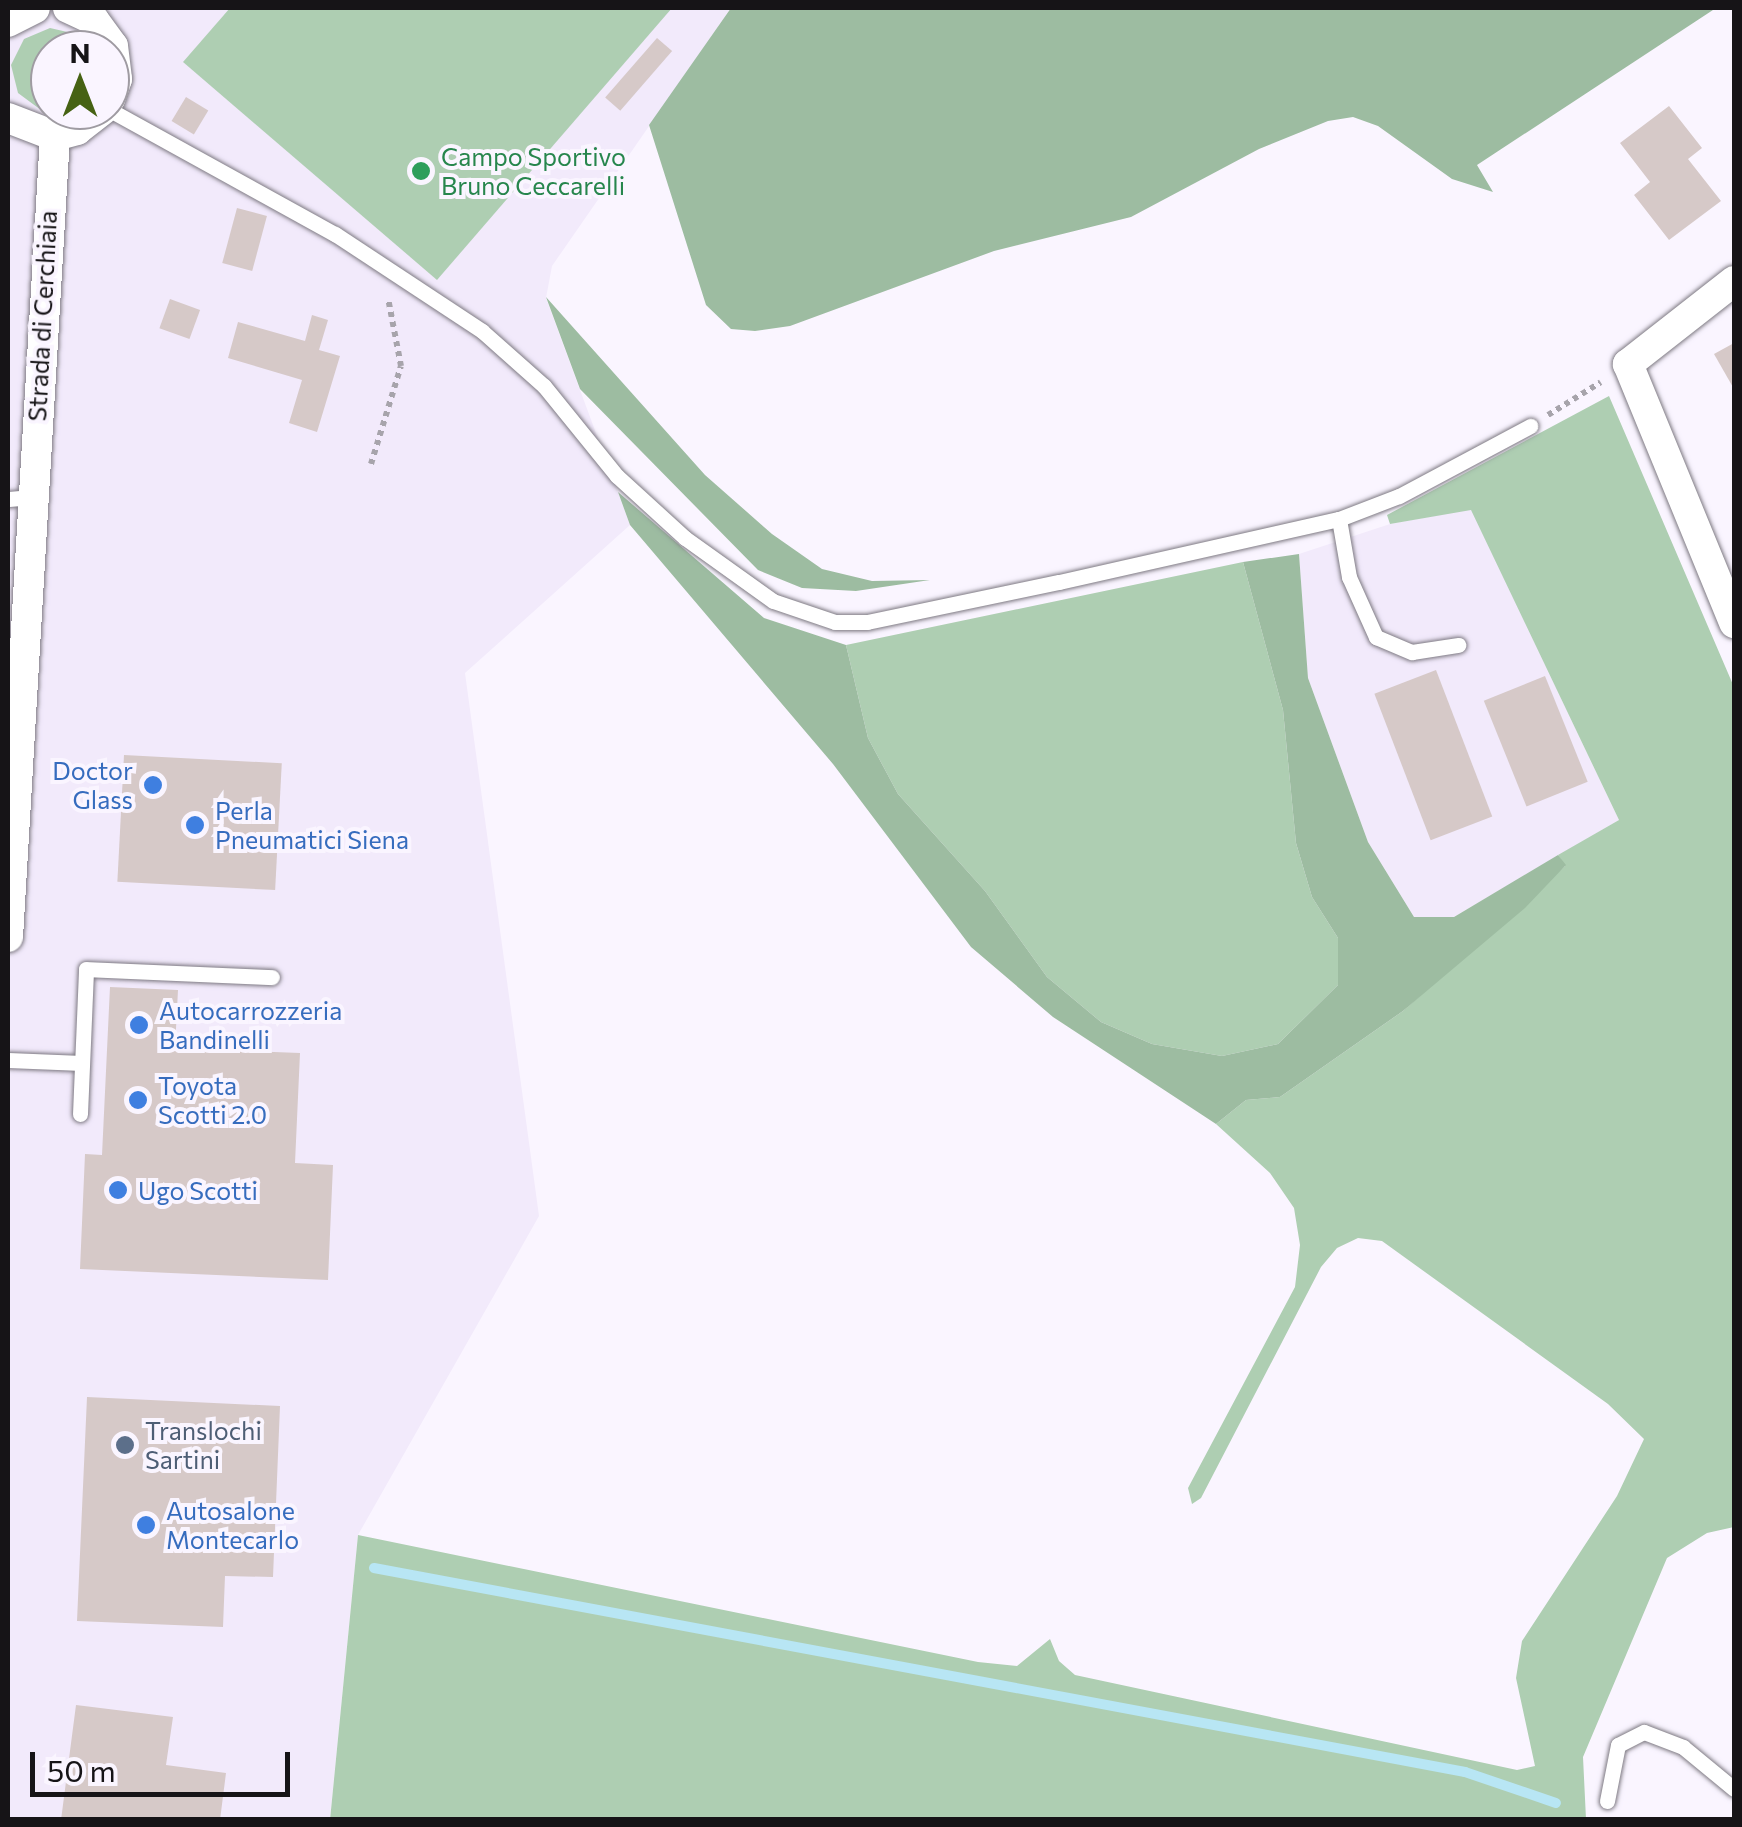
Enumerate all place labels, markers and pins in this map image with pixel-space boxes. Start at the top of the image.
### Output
place label: Campo Sportivo Bruno Ceccarelli [441,142,626,201]
marker: Campo Sportivo Bruno Ceccarelli [410,160,432,182]
place label: Doctor Glass [52,756,133,815]
marker: Doctor Glass [142,774,164,796]
place label: Perla Pneumatici Siena [215,796,409,855]
marker: Perla Pneumatici Siena [184,814,206,836]
place label: Autocarrozzeria Bandinelli [159,996,342,1055]
marker: Autocarrozzeria Bandinelli [128,1014,150,1036]
place label: Toyota Scotti 2.0 [158,1071,267,1130]
marker: Toyota Scotti 2.0 [127,1089,149,1111]
place label: Ugo Scotti [138,1175,258,1205]
marker: Ugo Scotti [107,1179,129,1201]
place label: Translochi Sartini [145,1416,262,1475]
marker: Translochi Sartini [114,1434,136,1456]
place label: Autosalone Montecarlo [166,1496,299,1555]
marker: Autosalone Montecarlo [135,1514,157,1536]

